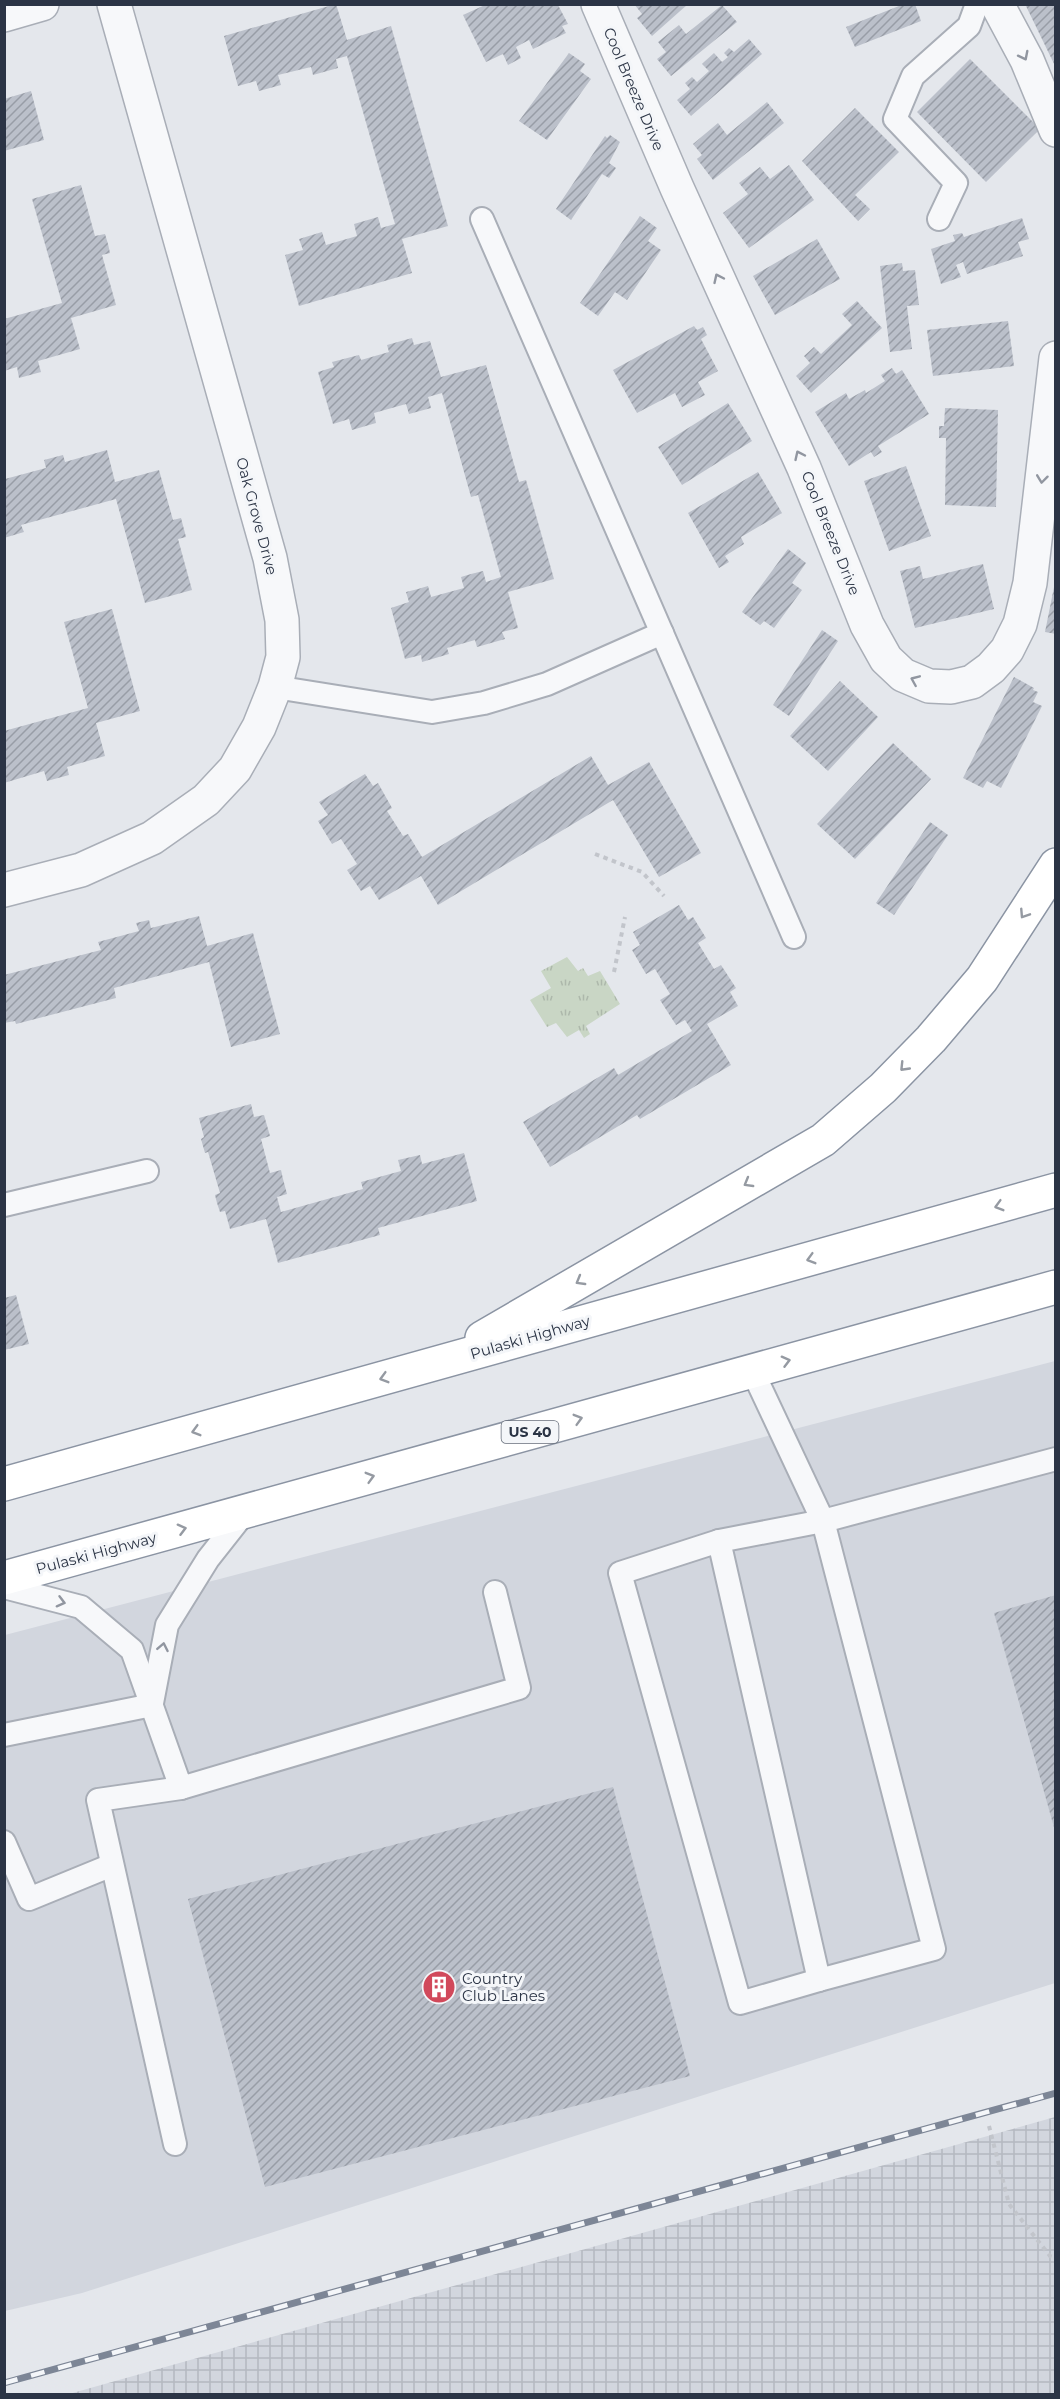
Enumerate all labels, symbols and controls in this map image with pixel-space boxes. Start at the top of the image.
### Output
street label: Cool Breeze Drive [599,25,669,153]
one-way arrow [1017,50,1029,61]
one-way arrow [713,273,725,284]
one-way arrow [794,451,806,462]
street label: Oak Grove Drive [232,455,282,577]
street label: Cool Breeze Drive [797,468,865,598]
one-way arrow [1037,474,1049,483]
one-way arrow [910,675,921,687]
one-way arrow [1019,908,1031,918]
one-way arrow [900,1060,911,1071]
one-way arrow [744,1176,754,1187]
one-way arrow [994,1199,1005,1211]
one-way arrow [806,1251,816,1264]
one-way arrow [576,1274,586,1286]
street label: Pulaski Highway [468,1311,593,1363]
one-way arrow [781,1355,791,1368]
one-way arrow [379,1371,390,1383]
one-way arrow [573,1413,583,1426]
road number: US 40 [502,1421,558,1443]
one-way arrow [191,1423,201,1436]
one-way arrow [364,1472,375,1484]
one-way arrow [177,1524,187,1536]
street label: Pulaski Highway [34,1528,159,1578]
one-way arrow [56,1594,66,1607]
one-way arrow [156,1643,169,1653]
building icon: Country Club Lanes [421,1969,457,2005]
place label: Country Club Lanes [462,1969,545,2005]

